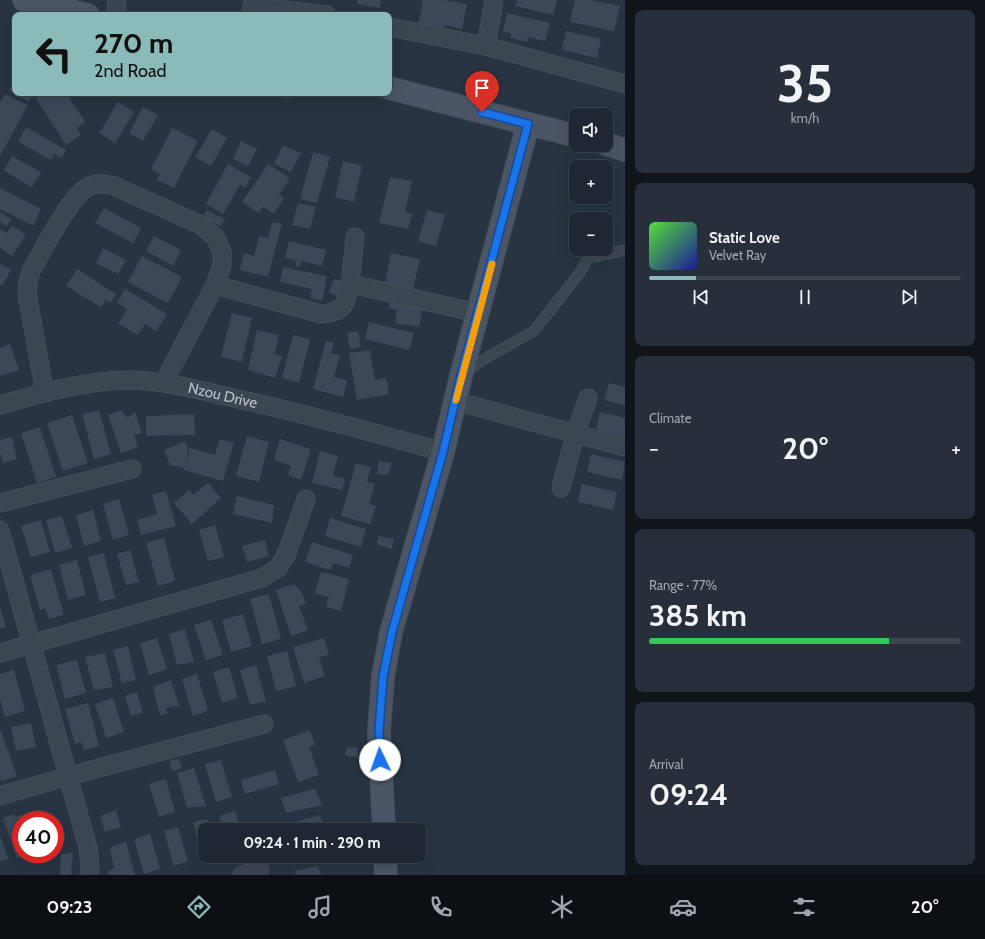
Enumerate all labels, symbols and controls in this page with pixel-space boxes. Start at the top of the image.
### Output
text: 270 m [94,26,173,60]
icon: left [28,28,80,80]
text: 35 [777,52,833,115]
text: 2nd Road [94,60,167,82]
pin [465,71,499,112]
icon: arrive [471,77,493,99]
map controls [569,108,613,256]
button: sound [569,108,613,152]
text: km/h [791,110,819,126]
button: + [569,160,613,204]
button: − [569,212,613,256]
text: Static Love [709,229,780,247]
text: Velvet Ray [709,247,766,263]
icon: previous [690,286,712,308]
icon: pause [794,286,816,308]
icon: next [898,286,920,308]
street label: Nzou Drive [186,379,259,412]
text: Climate [649,410,691,426]
text: 20° [782,430,828,467]
text: − [649,435,659,462]
text: + [951,435,961,462]
text: Range · 77% [649,577,717,593]
text: 385 km [649,597,747,634]
position arrow [359,739,401,781]
text: Arrival [649,756,684,772]
text: 09:24 [649,776,728,813]
speed limit sign: 40 [12,811,64,863]
text: 09:24 · 1 min · 290 m [243,834,381,852]
icon: directions [185,893,213,921]
icon: music [306,893,334,921]
icon: phone [427,893,455,921]
icon: climate [548,893,576,921]
icon: car [669,893,697,921]
icon: filters [790,893,818,921]
text: 09:23 [46,896,93,918]
text: 20° [911,896,939,918]

